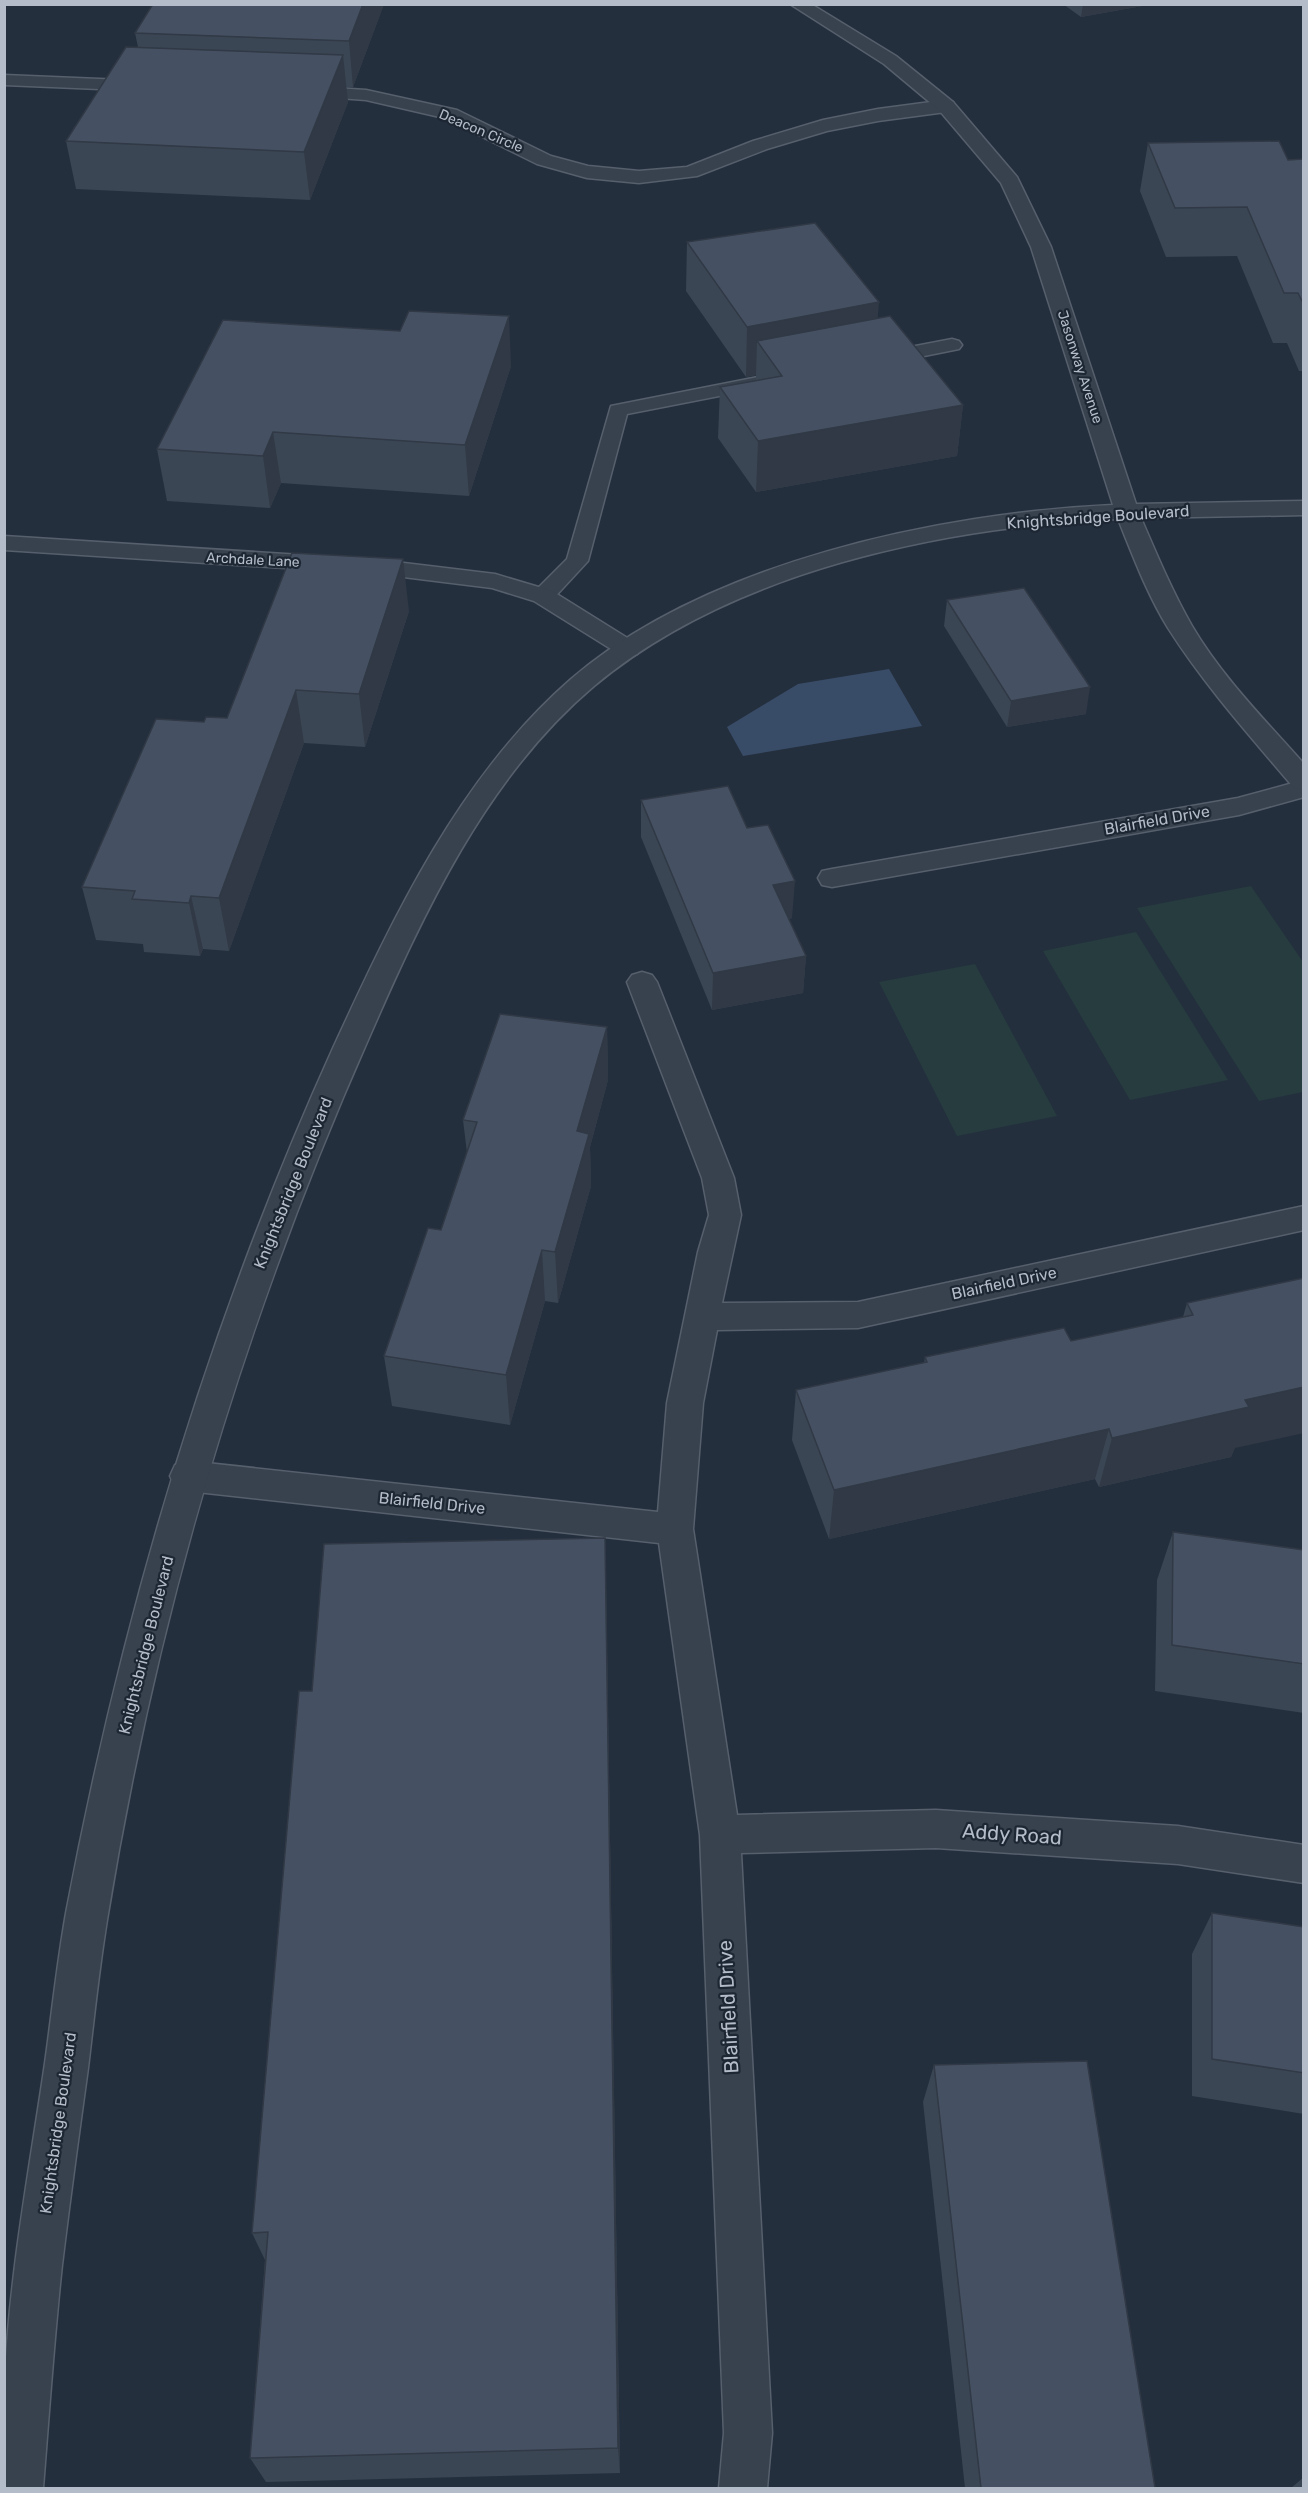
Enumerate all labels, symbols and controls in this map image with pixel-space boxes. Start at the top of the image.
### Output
street label: Deacon Circle [436,106,526,156]
street label: Jasonway Avenue [1054,308,1106,426]
street label: Knightsbridge Boulevard [1006,501,1190,533]
street label: Archdale Lane [206,549,300,571]
street label: Blairfield Drive [1103,801,1211,839]
street label: Knightsbridge Boulevard [250,1095,336,1271]
street label: Blairfield Drive [950,1263,1058,1303]
street label: Blairfield Drive [378,1488,486,1518]
street label: Knightsbridge Boulevard [115,1554,177,1736]
street label: Addy Road [961,1819,1063,1849]
street label: Blairfield Drive [713,1940,743,2074]
street label: Knightsbridge Boulevard [36,2031,80,2215]

